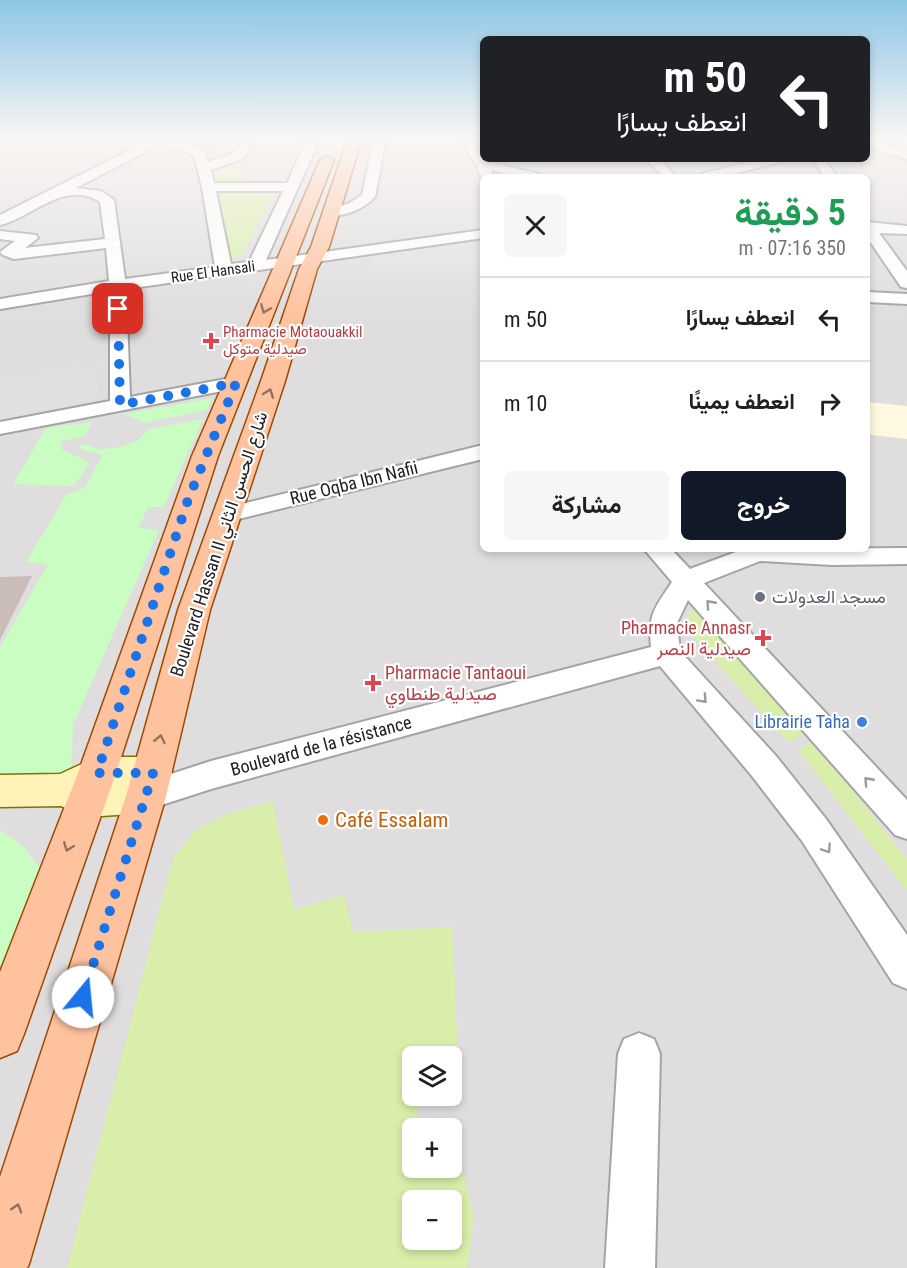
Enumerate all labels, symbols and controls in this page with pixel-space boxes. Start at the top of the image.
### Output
text: 50 m [664,53,747,102]
icon: left [768,60,846,138]
text: انعطف يسارًا [616,106,747,138]
text: 5 دقيقة [735,192,846,234]
button: close [504,194,567,257]
text: 350 m · 07:16 [739,236,846,260]
street label: Rue El Hansali [170,257,256,287]
pin [92,283,143,334]
icon: arrive [101,292,134,325]
one-way arrow [260,302,272,313]
icon: left [813,303,846,336]
text: انعطف يسارًا [686,305,795,330]
text: 50 m [504,307,547,332]
place label: Pharmacie Motaouakkil صيدلية متوكل [223,323,363,358]
marker: Pharmacie Motaouakkil صيدلية متوكل [204,334,218,348]
icon: right [813,387,846,420]
one-way arrow [261,388,274,399]
text: انعطف يمينًا [689,389,795,414]
text: 10 m [504,391,547,416]
street label: Boulevard Hassan II شارع الحسن الثاني [166,409,276,681]
street label: Rue Oqba Ibn Nafii [288,456,420,509]
button: مشاركة [504,471,669,540]
button: خروج [681,471,846,540]
place label: مسجد العدولات [772,586,886,608]
marker: مسجد العدولات [753,590,767,604]
one-way arrow [706,601,717,611]
place label: Pharmacie Annasr صيدلية النصر [621,617,752,660]
marker: Pharmacie Annasr صيدلية النصر [756,631,770,645]
place label: Pharmacie Tantaoui صيدلية طنطاوي [385,662,526,709]
marker: Pharmacie Tantaoui صيدلية طنطاوي [366,676,380,690]
one-way arrow [696,691,707,702]
street label: Boulevard de la résistance [228,711,414,780]
place label: Librairie Taha [754,711,850,732]
marker: Librairie Taha [855,715,869,729]
one-way arrow [153,734,166,744]
one-way arrow [864,777,875,788]
place label: Café Essalam [335,808,448,832]
marker: Café Essalam [316,813,330,827]
one-way arrow [63,840,75,851]
one-way arrow [820,843,831,854]
position arrow [51,965,115,1029]
map controls [402,1046,462,1250]
button: layers [402,1046,462,1106]
button: + [402,1118,462,1178]
button: − [402,1190,462,1250]
one-way arrow [10,1203,22,1214]

